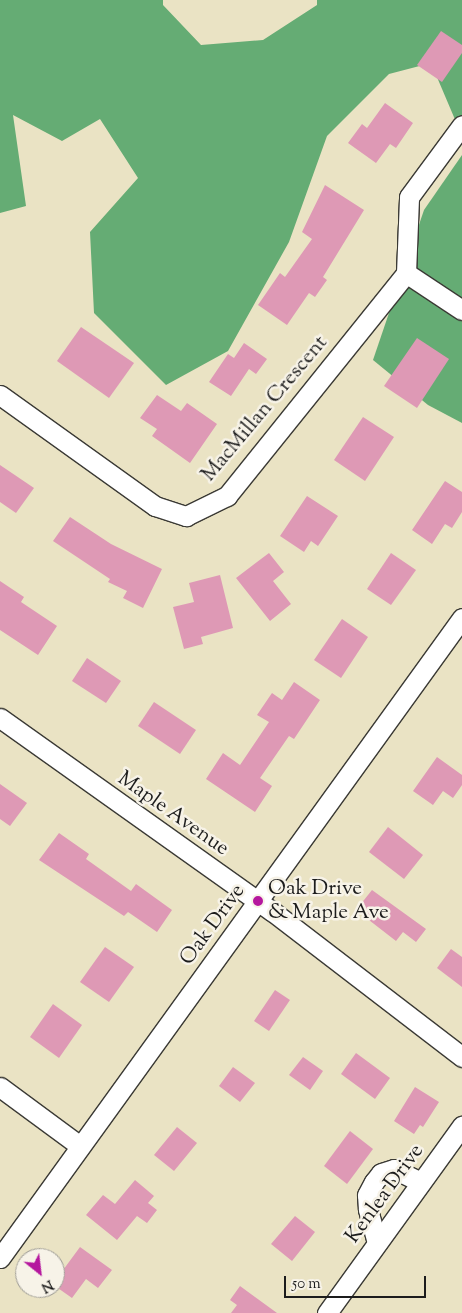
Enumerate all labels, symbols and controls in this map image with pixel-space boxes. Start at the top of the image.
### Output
street label: MacMillan Crescent [197,331,333,487]
street label: Maple Avenue [112,766,234,862]
place label: Oak Drive & Maple Ave [268,876,389,926]
street label: Oak Drive [175,880,251,970]
marker: Oak Drive & Maple Ave [252,895,264,907]
street label: Kenlea Drive [341,1139,429,1249]
north arrow [15,1248,65,1298]
scale bar [287,1266,430,1298]
text: N [37,1274,57,1297]
text: 50 m [292,1274,321,1295]

